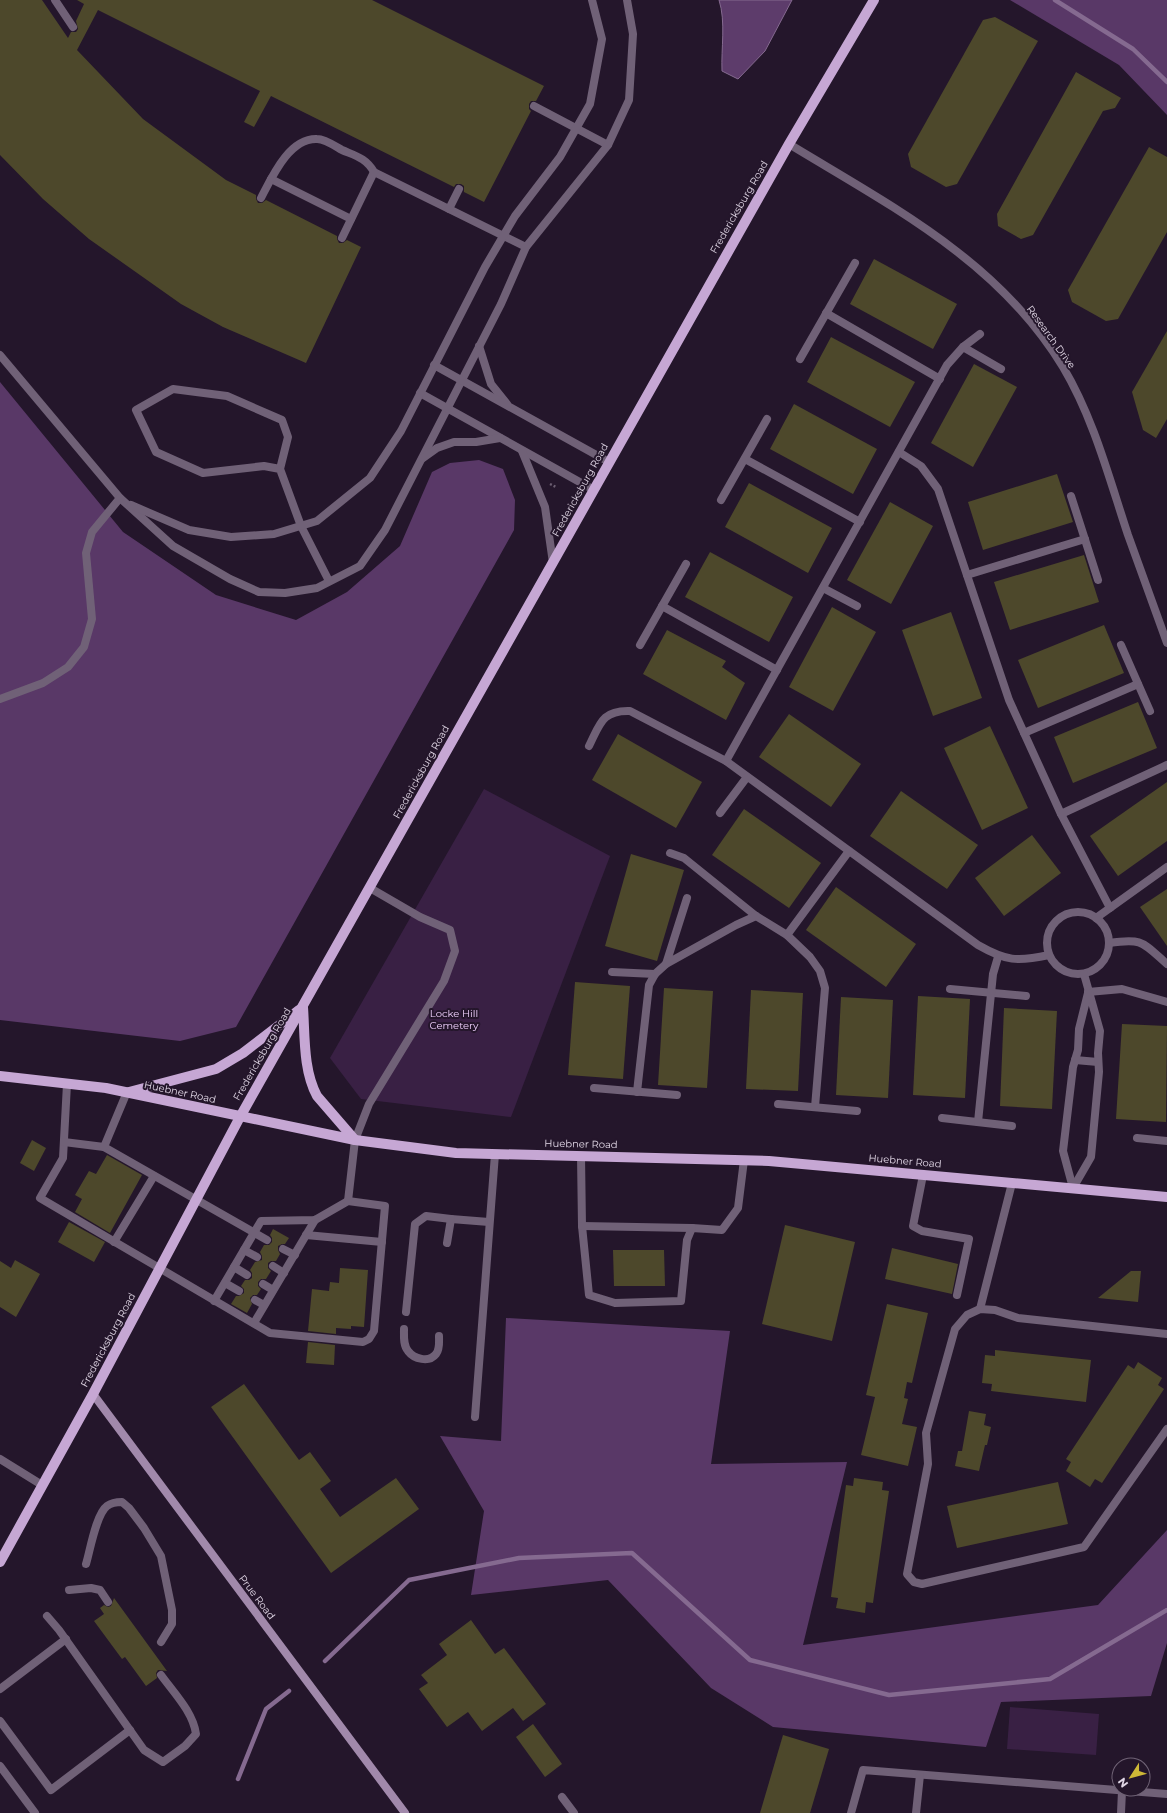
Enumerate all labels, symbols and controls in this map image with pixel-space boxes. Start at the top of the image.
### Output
street label: Fredericksburg Road [707,158,771,256]
street label: Research Drive [1024,303,1078,371]
street label: Fredericksburg Road [549,441,611,539]
street label: Fredericksburg Road [390,723,452,821]
street label: Fredericksburg Road [230,1005,294,1103]
park label: Locke Hill Cemetery [430,1007,479,1032]
street label: Huebner Road [143,1078,217,1106]
street label: Huebner Road [544,1137,618,1151]
street label: Huebner Road [868,1151,942,1171]
street label: Fredericksburg Road [78,1291,138,1389]
street label: Prue Road [236,1572,278,1622]
north arrow [1111,1757,1151,1797]
text: N [1115,1775,1131,1791]

